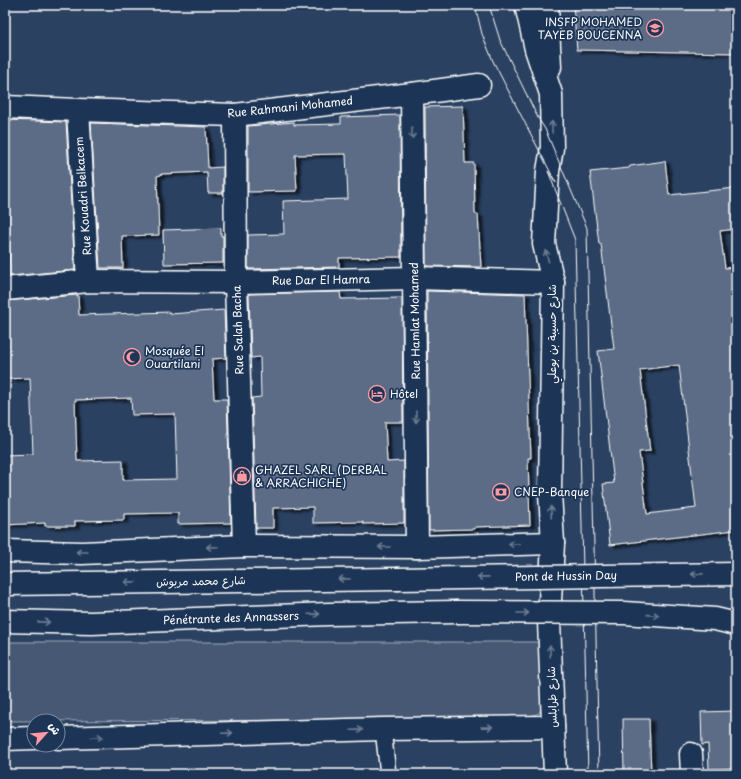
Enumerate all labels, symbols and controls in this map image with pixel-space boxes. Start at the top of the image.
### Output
place label: INSFP MOHAMED TAYEB BOUCENNA [538,13,643,43]
school or university icon: INSFP MOHAMED TAYEB BOUCENNA [645,18,665,38]
street label: Rue Rahmani Mohamed [226,91,354,122]
one-way arrow [549,121,556,134]
one-way arrow [408,126,416,139]
street label: Rue Kouadri Belkacem [70,136,95,256]
one-way arrow [543,250,551,263]
street label: Rue Hamlat Mohamed [405,262,424,380]
street label: Rue Dar El Hamra [272,270,371,289]
street label: شارع حسيبة بن بوعلي [543,284,563,384]
street label: Rue Salah Bacha [227,285,248,375]
place label: Mosquée El Ouartilani [145,342,204,372]
mosque icon: Mosquée El Ouartilani [122,347,142,367]
hotel icon: Hôtel [367,384,387,404]
place label: Hôtel [390,385,418,402]
one-way arrow [412,410,420,423]
place label: GHAZEL SARL (DERBAL & ARRACHICHE) [255,461,387,491]
shop icon: GHAZEL SARL (DERBAL & ARRACHICHE) [232,466,252,486]
bank icon: CNEP-Banque [491,482,511,502]
place label: CNEP-Banque [514,483,589,500]
one-way arrow [547,506,555,519]
one-way arrow [508,540,521,548]
one-way arrow [378,543,391,551]
one-way arrow [206,544,219,551]
one-way arrow [76,549,89,556]
street label: Pont de Hussin Day [515,566,617,585]
one-way arrow [691,570,704,578]
street label: شارع محمد مربوش [156,571,246,591]
one-way arrow [477,574,490,581]
one-way arrow [338,576,351,583]
one-way arrow [124,578,137,586]
street label: Pénétrante des Annassers [163,607,299,628]
one-way arrow [516,609,529,616]
one-way arrow [307,611,320,618]
one-way arrow [646,612,659,619]
one-way arrow [37,618,50,626]
one-way arrow [546,645,554,658]
street label: شارع طرابلس [542,666,562,728]
north arrow [26,713,66,753]
text: ش [45,719,66,737]
one-way arrow [480,724,493,731]
one-way arrow [350,726,363,733]
one-way arrow [220,729,233,737]
one-way arrow [90,733,103,740]

